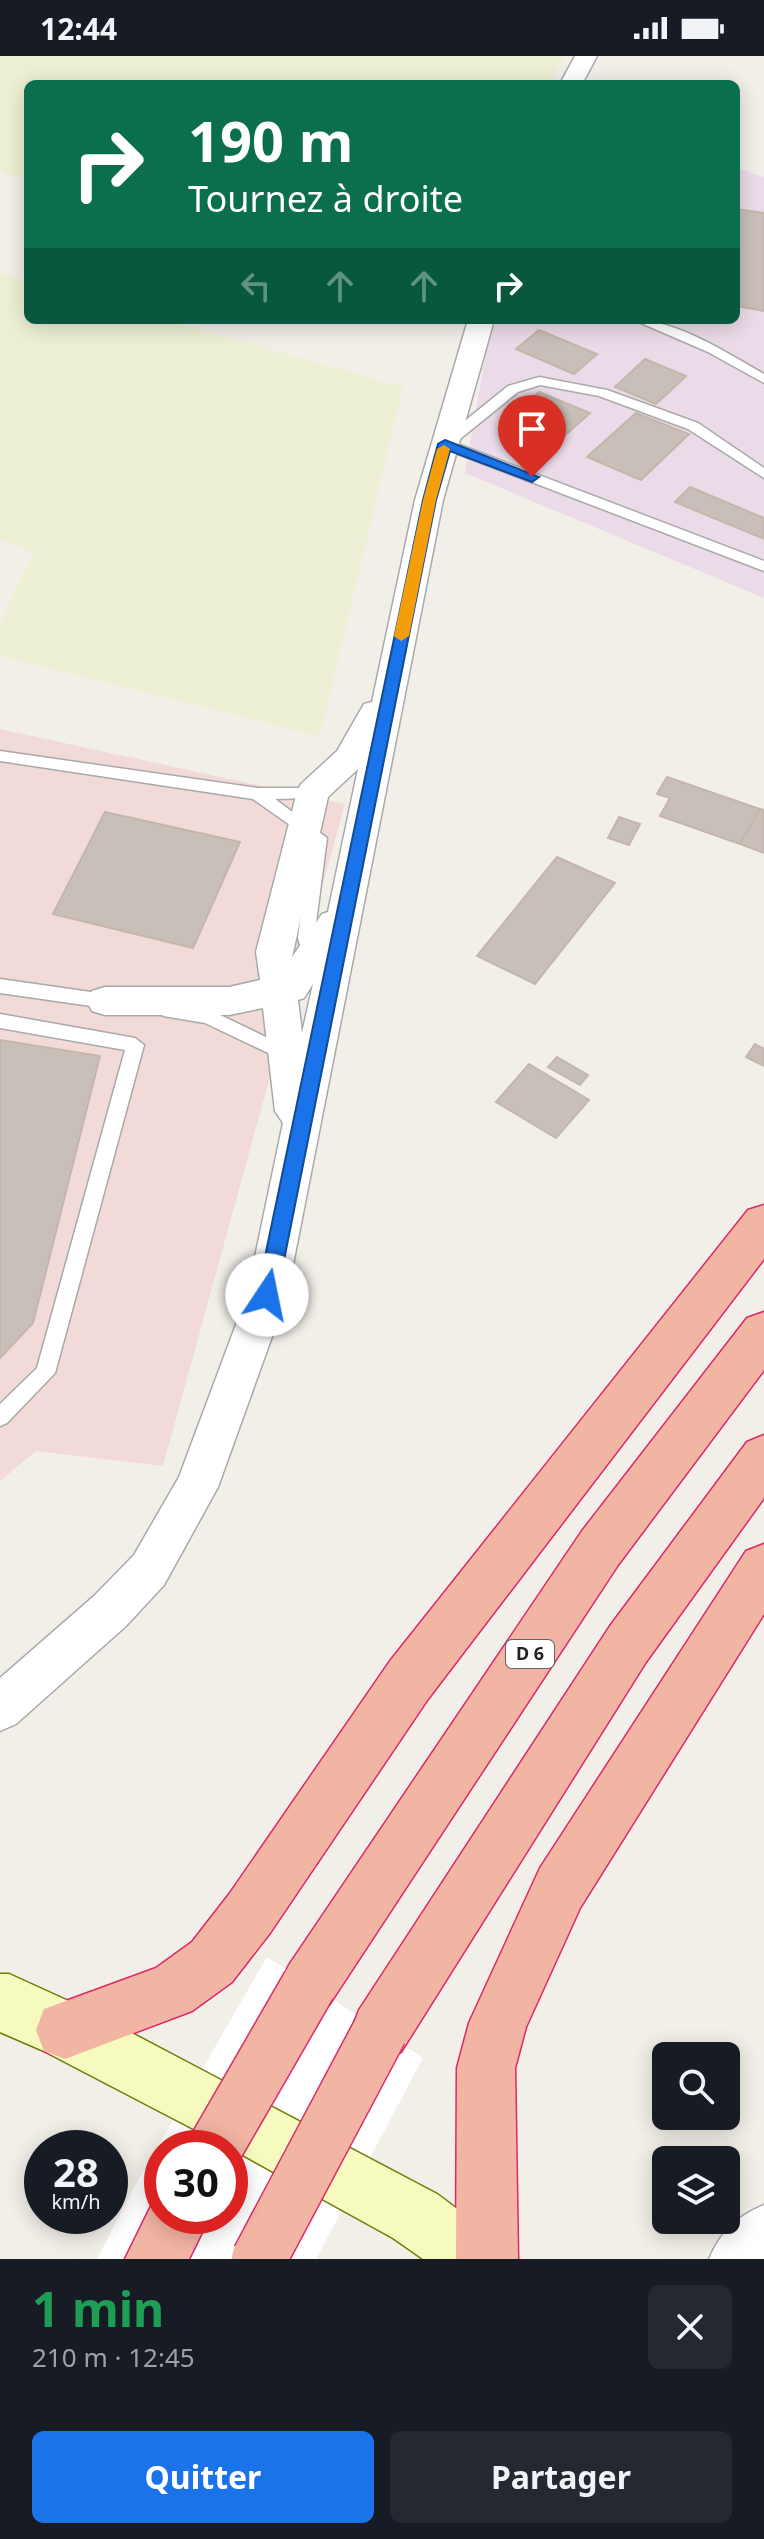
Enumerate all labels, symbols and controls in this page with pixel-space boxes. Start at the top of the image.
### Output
text: 12:44 [40,8,117,49]
text: 190 m [188,102,353,178]
icon: right [56,112,160,216]
text: Tournez à droite [188,174,463,223]
icon: left [234,264,278,308]
icon: ahead [318,264,362,308]
icon: ahead [402,264,446,308]
icon: right [486,264,530,308]
pin [498,395,566,477]
icon: arrive [510,407,554,451]
position arrow [225,1253,309,1337]
road number: D 6 [506,1640,554,1668]
map controls [652,2042,740,2234]
button: search [652,2042,740,2130]
speed limit sign: 30 [144,2130,248,2234]
text: 28 [53,2144,99,2199]
button: layers [652,2146,740,2234]
text: km/h [51,2188,101,2215]
text: 1 min [32,2276,164,2341]
button: close [648,2285,732,2369]
text: 210 m · 12:45 [32,2339,195,2375]
button: Quitter [32,2431,374,2523]
button: Partager [390,2431,732,2523]

